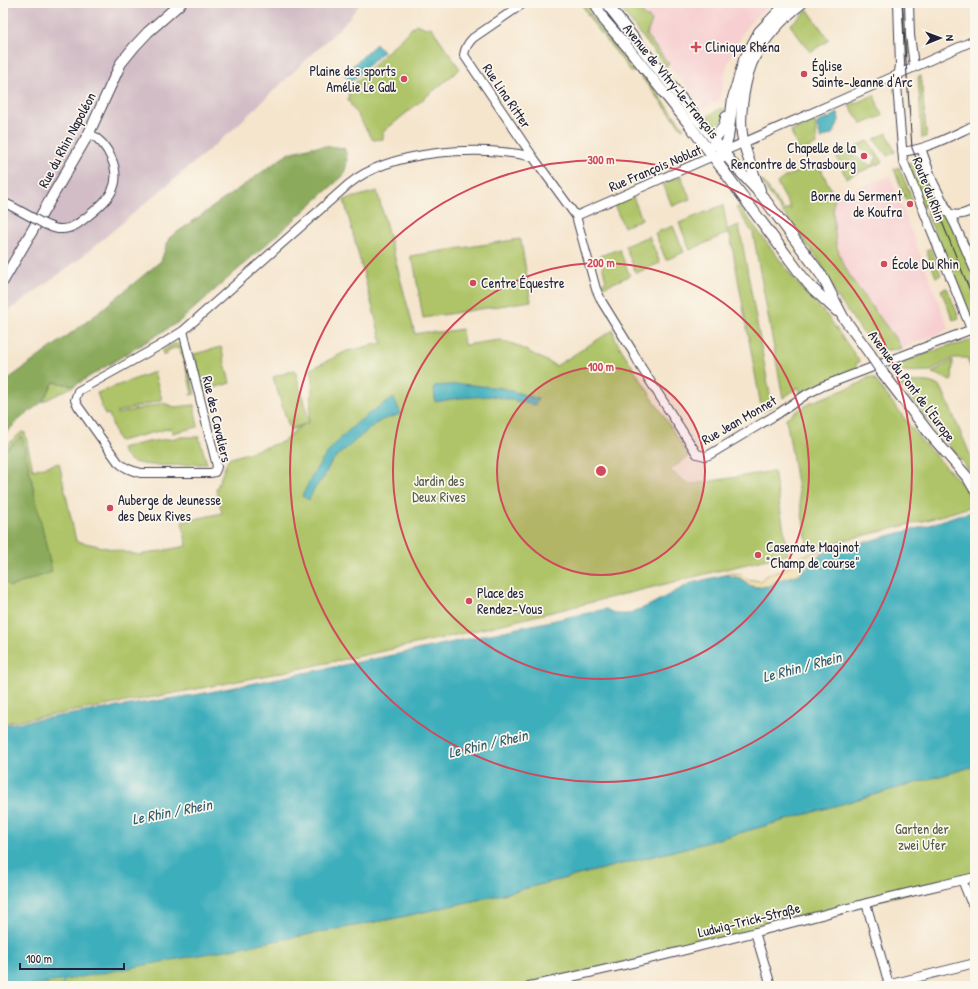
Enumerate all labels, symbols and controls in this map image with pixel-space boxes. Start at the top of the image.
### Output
north arrow [920,18,960,58]
street label: Avenue de Vitry-le-François [618,19,724,143]
text: N [943,35,957,41]
place label: Clinique Rhéna [705,37,780,57]
marker: Clinique Rhéna [690,41,702,53]
place label: Église Sainte-Jeanne d'Arc [812,56,913,91]
street label: Rue Lina Ritter [479,60,536,132]
place label: Plaine des sports Amélie Le Gall [310,61,397,96]
marker: Église Sainte-Jeanne d'Arc [799,69,809,79]
marker: Plaine des sports Amélie Le Gall [399,74,409,84]
street label: Rue du Rhin Napoléon [33,89,101,191]
place label: Chapelle de la Rencontre de Strasbourg [731,138,856,174]
street label: Rue François Noblat [606,139,704,196]
text: 300 m [587,151,615,168]
marker: Chapelle de la Rencontre de Strasbourg [859,151,869,161]
street label: Route du Rhin [909,154,950,224]
place label: Borne du Serment de Koufra [811,186,902,221]
marker: Borne du Serment de Koufra [905,199,915,209]
text: 200 m [587,254,615,271]
place label: École Du Rhin [892,254,959,273]
marker: École Du Rhin [879,259,889,269]
place label: Centre Équestre [481,273,565,293]
marker: Centre Équestre [468,278,478,288]
street label: Avenue du Pont de l'Europe [864,326,961,446]
text: 100 m [588,358,614,375]
street label: Rue des Cavaliers [198,374,237,464]
street label: Rue Jean Monnet [698,390,780,449]
centre of rings [594,464,608,478]
park label: Jardin des Deux Rives [412,471,466,506]
place label: Auberge de Jeunesse des Deux Rives [118,490,221,525]
marker: Auberge de Jeunesse des Deux Rives [105,503,115,513]
place label: Casemate Maginot "Champ de course" [766,537,860,573]
marker: Casemate Maginot "Champ de course" [753,550,763,560]
place label: Place des Rendez-Vous [477,583,542,618]
marker: Place des Rendez-Vous [464,596,474,606]
water label: Le Rhin / Rhein [760,646,845,687]
water label: Le Rhin / Rhein [446,724,531,763]
water label: Le Rhin / Rhein [130,793,215,830]
park label: Garten der zwei Ufer [895,819,950,854]
street label: Ludwig-Trick-Straße [696,898,803,942]
scale bar [20,945,124,971]
text: 100 m [26,950,52,967]

